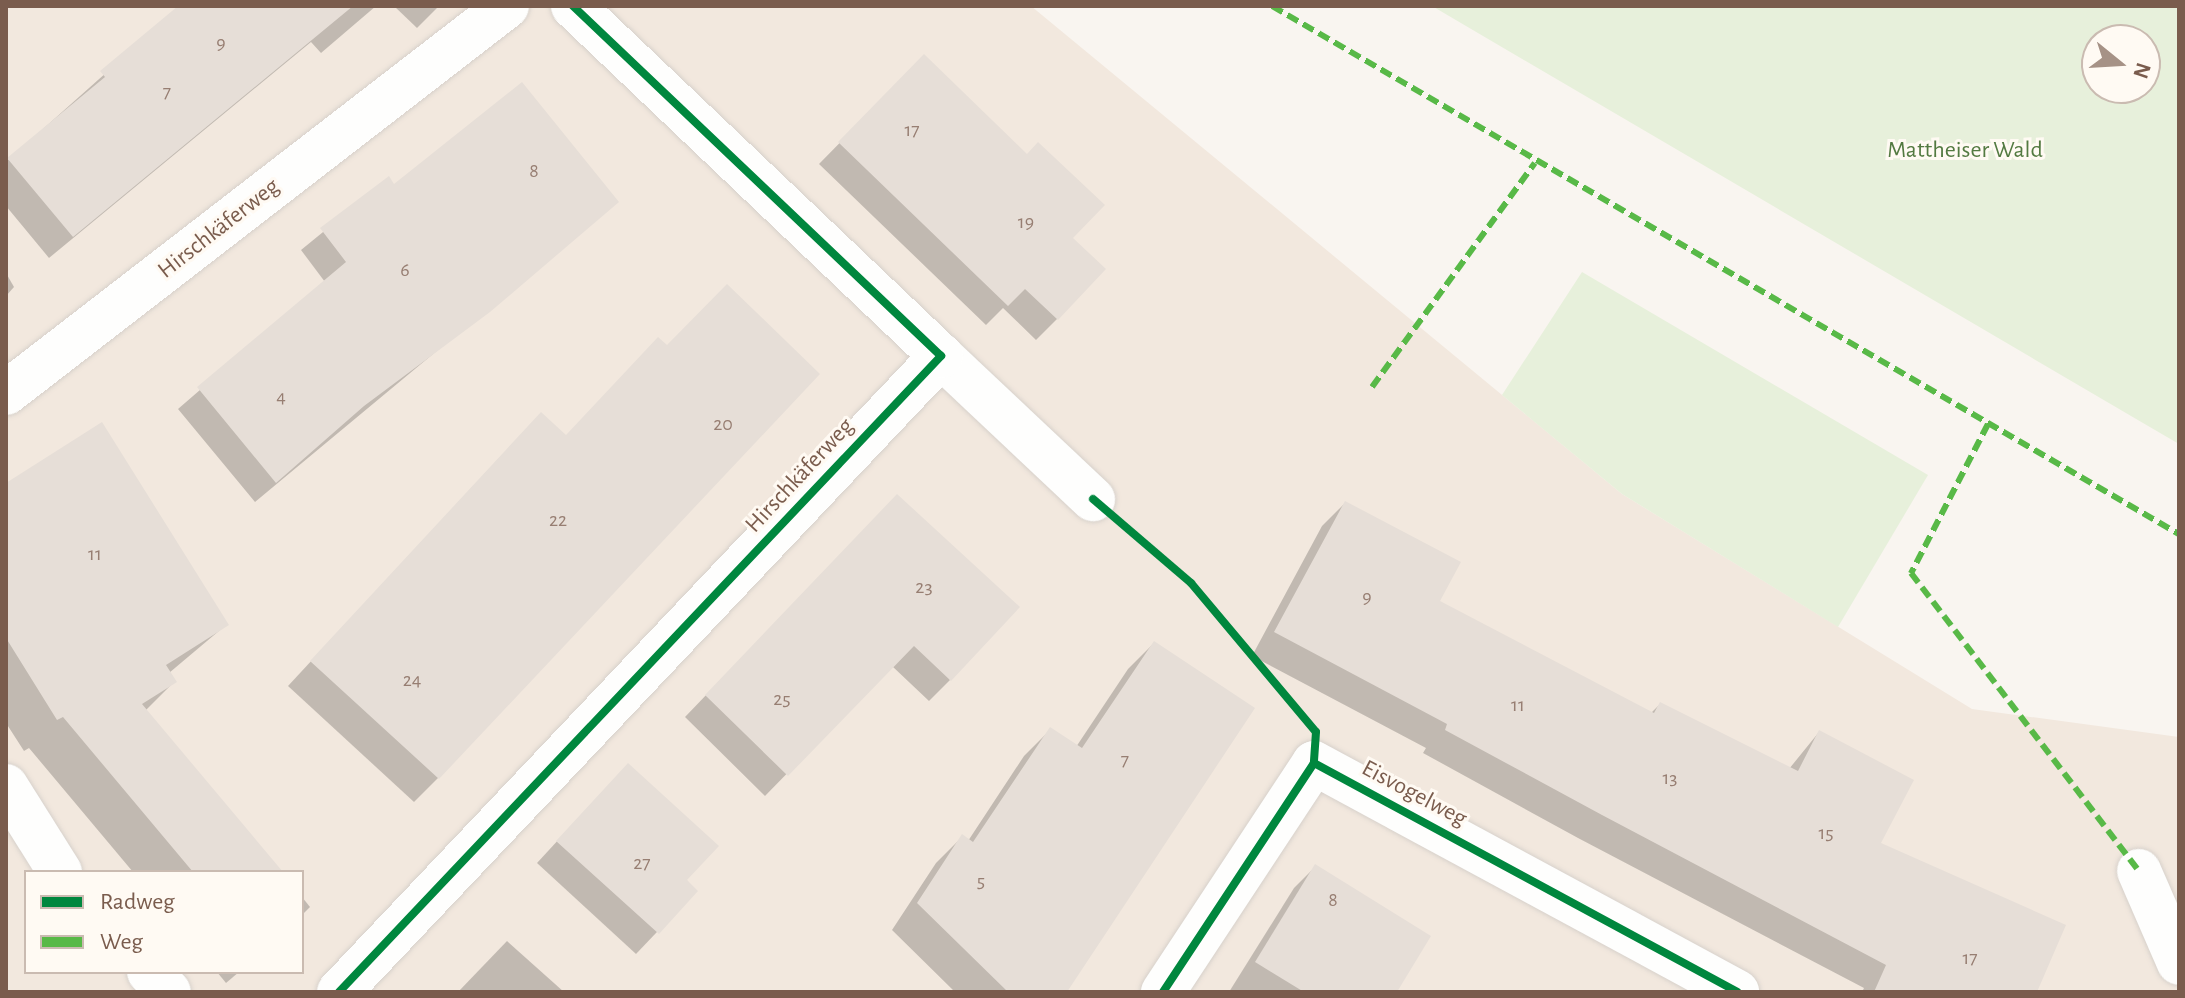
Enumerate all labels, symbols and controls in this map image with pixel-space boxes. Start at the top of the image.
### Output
north arrow [2081,24,2161,104]
house number: 9 [216,31,226,55]
text: N [2129,60,2155,81]
house number: 7 [163,80,171,104]
house number: 17 [904,118,920,142]
park label: Mattheiser Wald [1887,137,2043,165]
house number: 8 [529,159,539,183]
street label: Hirschkäferweg [153,173,285,285]
house number: 19 [1018,210,1034,234]
house number: 6 [400,258,410,282]
house number: 4 [276,385,286,409]
house number: 20 [713,412,733,436]
street label: Hirschkäferweg [740,413,860,539]
house number: 22 [549,508,567,532]
house number: 11 [88,542,102,566]
house number: 23 [915,575,933,599]
house number: 9 [1362,585,1372,609]
house number: 24 [403,668,421,692]
house number: 25 [773,687,791,711]
house number: 11 [1511,693,1525,717]
house number: 7 [1121,748,1129,772]
street label: Eisvogelweg [1357,754,1471,834]
house number: 13 [1662,766,1678,790]
house number: 15 [1818,821,1834,845]
house number: 27 [633,851,651,875]
house number: 5 [977,869,985,893]
legend [24,870,304,974]
house number: 8 [1328,888,1338,912]
text: Radweg [100,890,175,914]
text: Weg [100,930,143,954]
house number: 17 [1962,946,1978,970]

